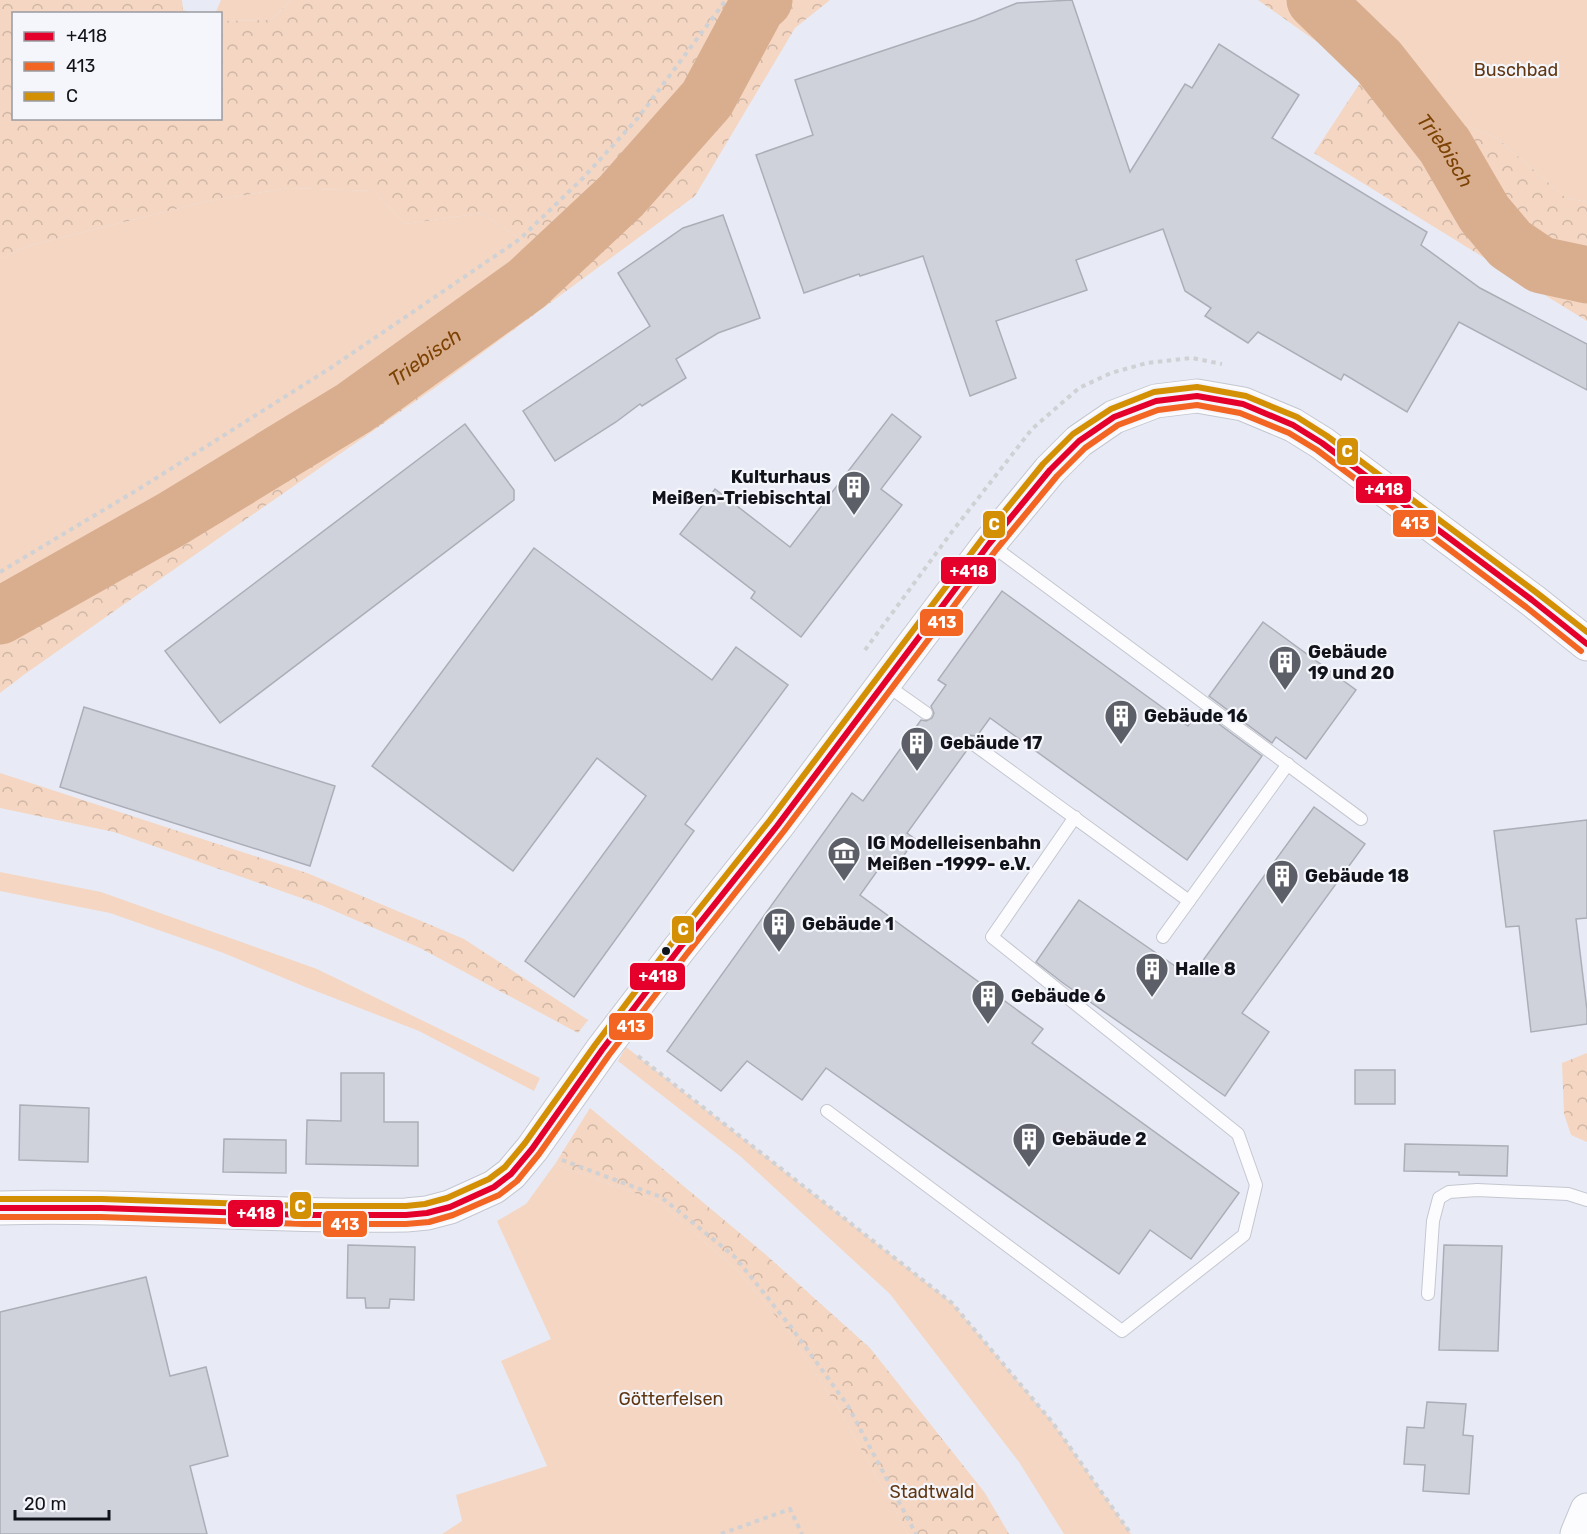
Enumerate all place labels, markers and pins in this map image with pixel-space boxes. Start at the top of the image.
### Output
place label: Kulturhaus Meißen-Triebischtal [652,466,831,509]
building icon: Kulturhaus Meißen-Triebischtal [836,469,872,516]
place label: Gebäude 19 und 20 [1308,641,1395,684]
building icon: Gebäude 19 und 20 [1267,644,1303,691]
building icon: Gebäude 16 [1103,698,1139,745]
place label: Gebäude 16 [1144,705,1248,727]
building icon: Gebäude 17 [899,725,935,772]
place label: Gebäude 17 [940,732,1042,754]
place label: IG Modelleisenbahn Meißen -1999- e.V. [867,832,1041,875]
museum icon: IG Modelleisenbahn Meißen -1999- e.V. [826,835,862,882]
building icon: Gebäude 18 [1264,858,1300,905]
place label: Gebäude 18 [1305,865,1409,887]
building icon: Gebäude 1 [761,906,797,953]
place label: Gebäude 1 [802,913,894,935]
unlabelled marker [660,945,672,957]
building icon: Halle 8 [1134,951,1170,998]
place label: Halle 8 [1175,958,1236,980]
building icon: Gebäude 6 [970,978,1006,1025]
place label: Gebäude 6 [1011,985,1106,1007]
building icon: Gebäude 2 [1011,1121,1047,1168]
place label: Gebäude 2 [1052,1128,1147,1150]

